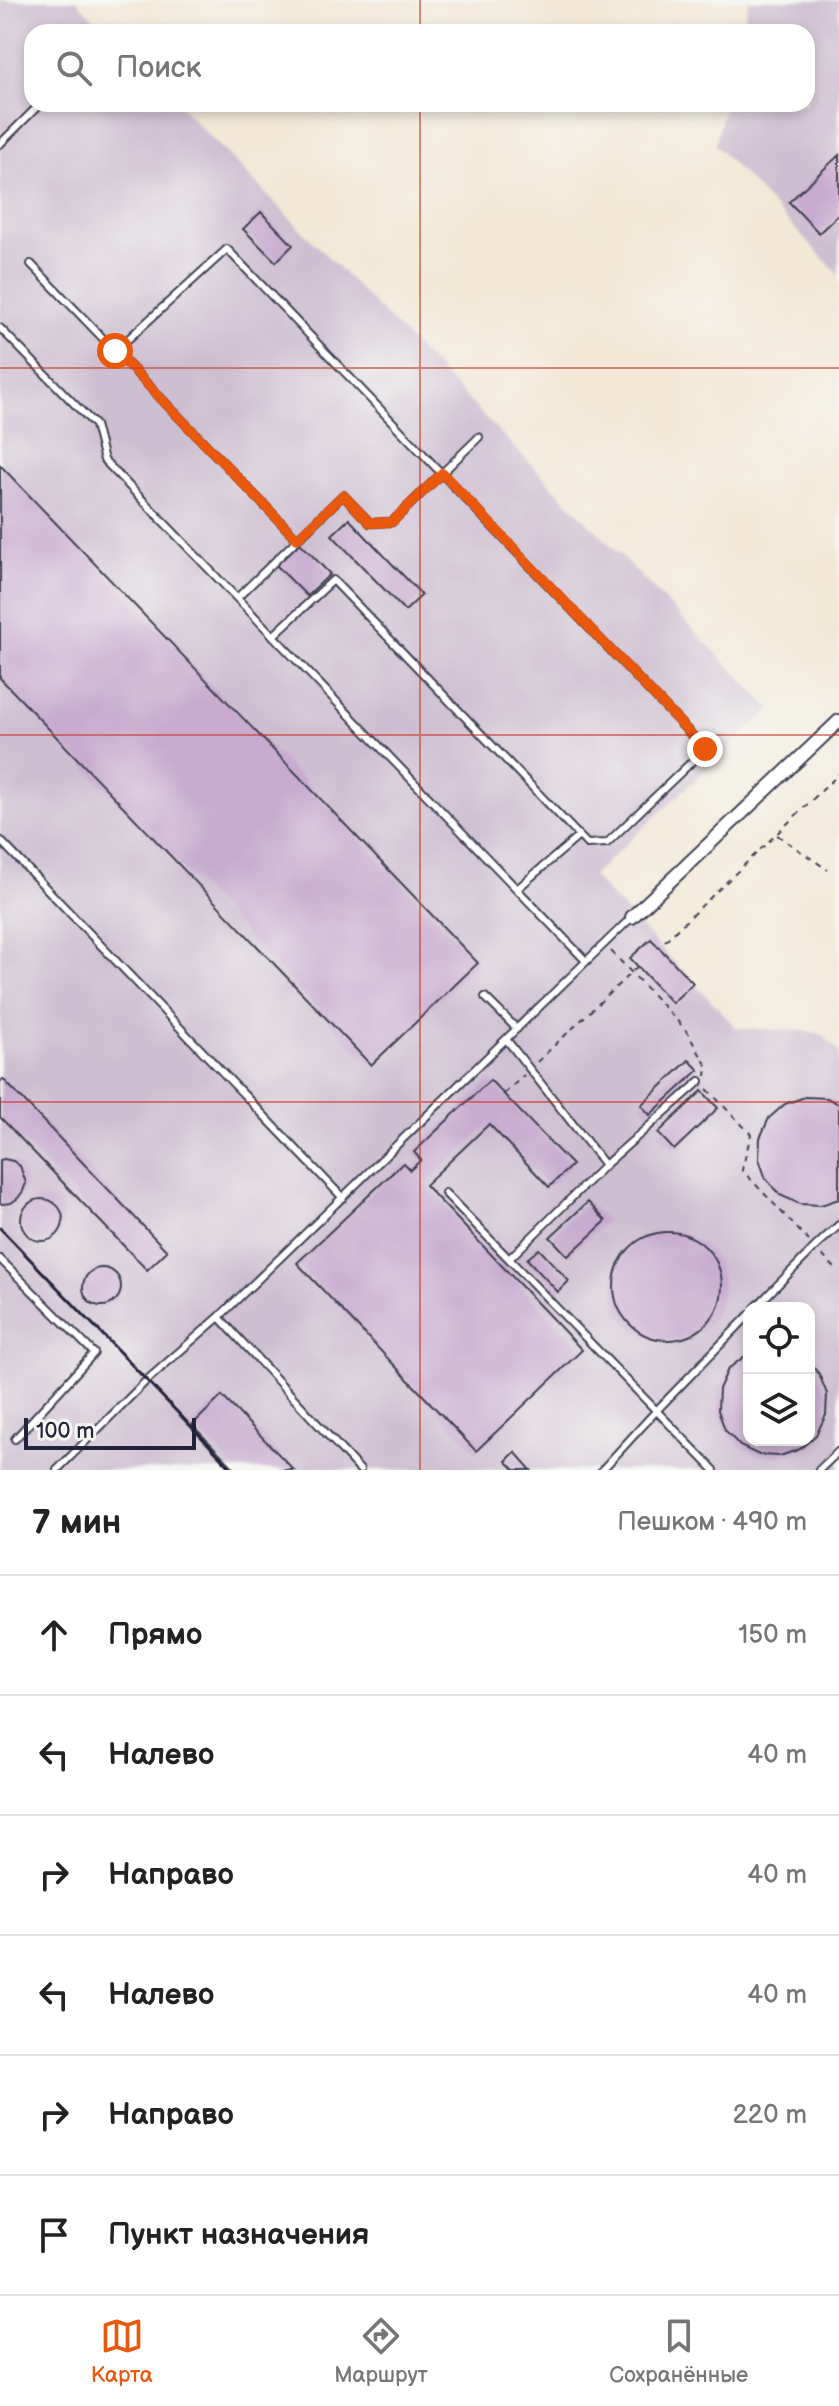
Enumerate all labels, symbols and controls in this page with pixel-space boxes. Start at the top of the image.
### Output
search box [24,24,815,112]
icon: search [52,46,96,90]
text: Поиск [116,50,202,86]
route start [97,333,133,369]
route end [687,731,723,767]
map controls [743,1302,815,1446]
button: locate [743,1302,815,1374]
button: layers [743,1374,815,1446]
scale bar [24,1414,196,1450]
text: 100 m [36,1418,95,1445]
text: 7 мин [32,1502,121,1543]
text: Пешком · 490 m [617,1507,807,1538]
icon: ahead [32,1613,76,1657]
text: Прямо [108,1617,202,1653]
text: 150 m [738,1620,807,1651]
icon: left [32,1733,76,1777]
text: Налево [108,1737,214,1773]
text: 40 m [747,1740,807,1771]
icon: right [32,1853,76,1897]
text: Направо [108,1857,234,1893]
text: 40 m [747,1860,807,1891]
icon: left [32,1973,76,2017]
text: Налево [108,1977,214,2013]
text: 40 m [747,1980,807,2011]
icon: right [32,2093,76,2137]
text: Направо [108,2097,234,2133]
text: 220 m [733,2100,807,2131]
icon: arrive [32,2213,76,2257]
text: Пункт назначения [108,2217,369,2253]
tab: Карта [91,2314,153,2389]
tab: Маршрут [334,2314,428,2389]
tab: Сохранённые [609,2314,748,2389]

